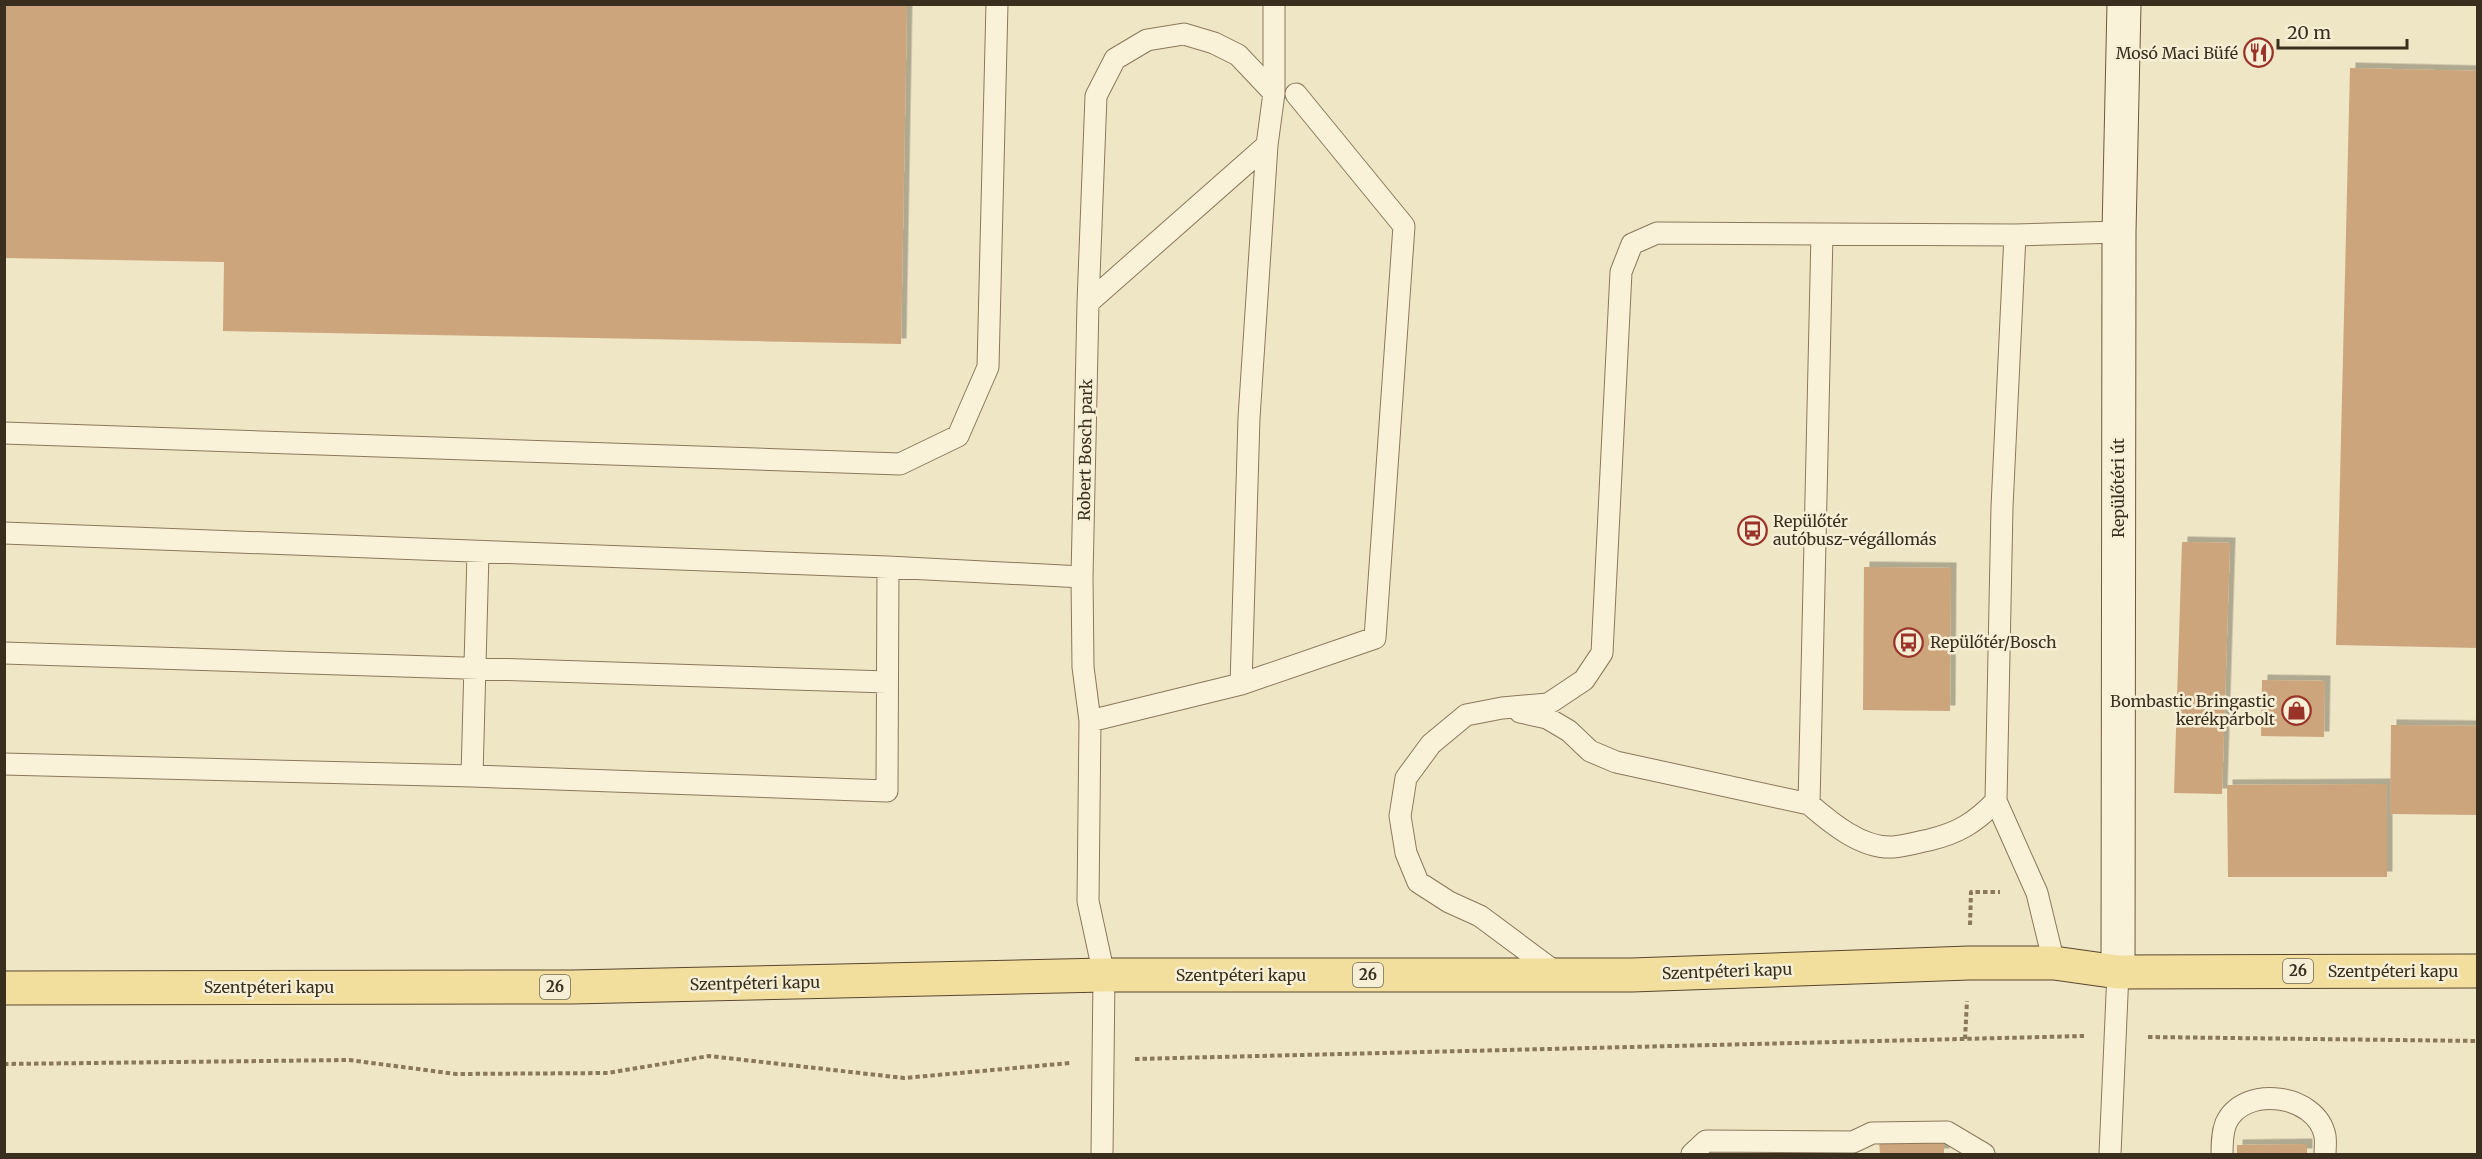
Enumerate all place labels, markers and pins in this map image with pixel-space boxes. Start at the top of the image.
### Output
restaurant icon: Mosó Maci Büfé [2243,37,2275,69]
place label: Mosó Maci Büfé [2116,43,2238,63]
place label: Repülőtér autóbusz-végállomás [1773,511,1937,549]
bus stop icon: Repülőtér autóbusz-végállomás [1736,514,1768,546]
bus stop icon: Repülőtér/Bosch [1893,626,1925,658]
place label: Repülőtér/Bosch [1930,632,2057,652]
place label: Bombastic Bringastic kerékpárbolt [2110,691,2276,729]
shop icon: Bombastic Bringastic kerékpárbolt [2280,694,2312,726]

